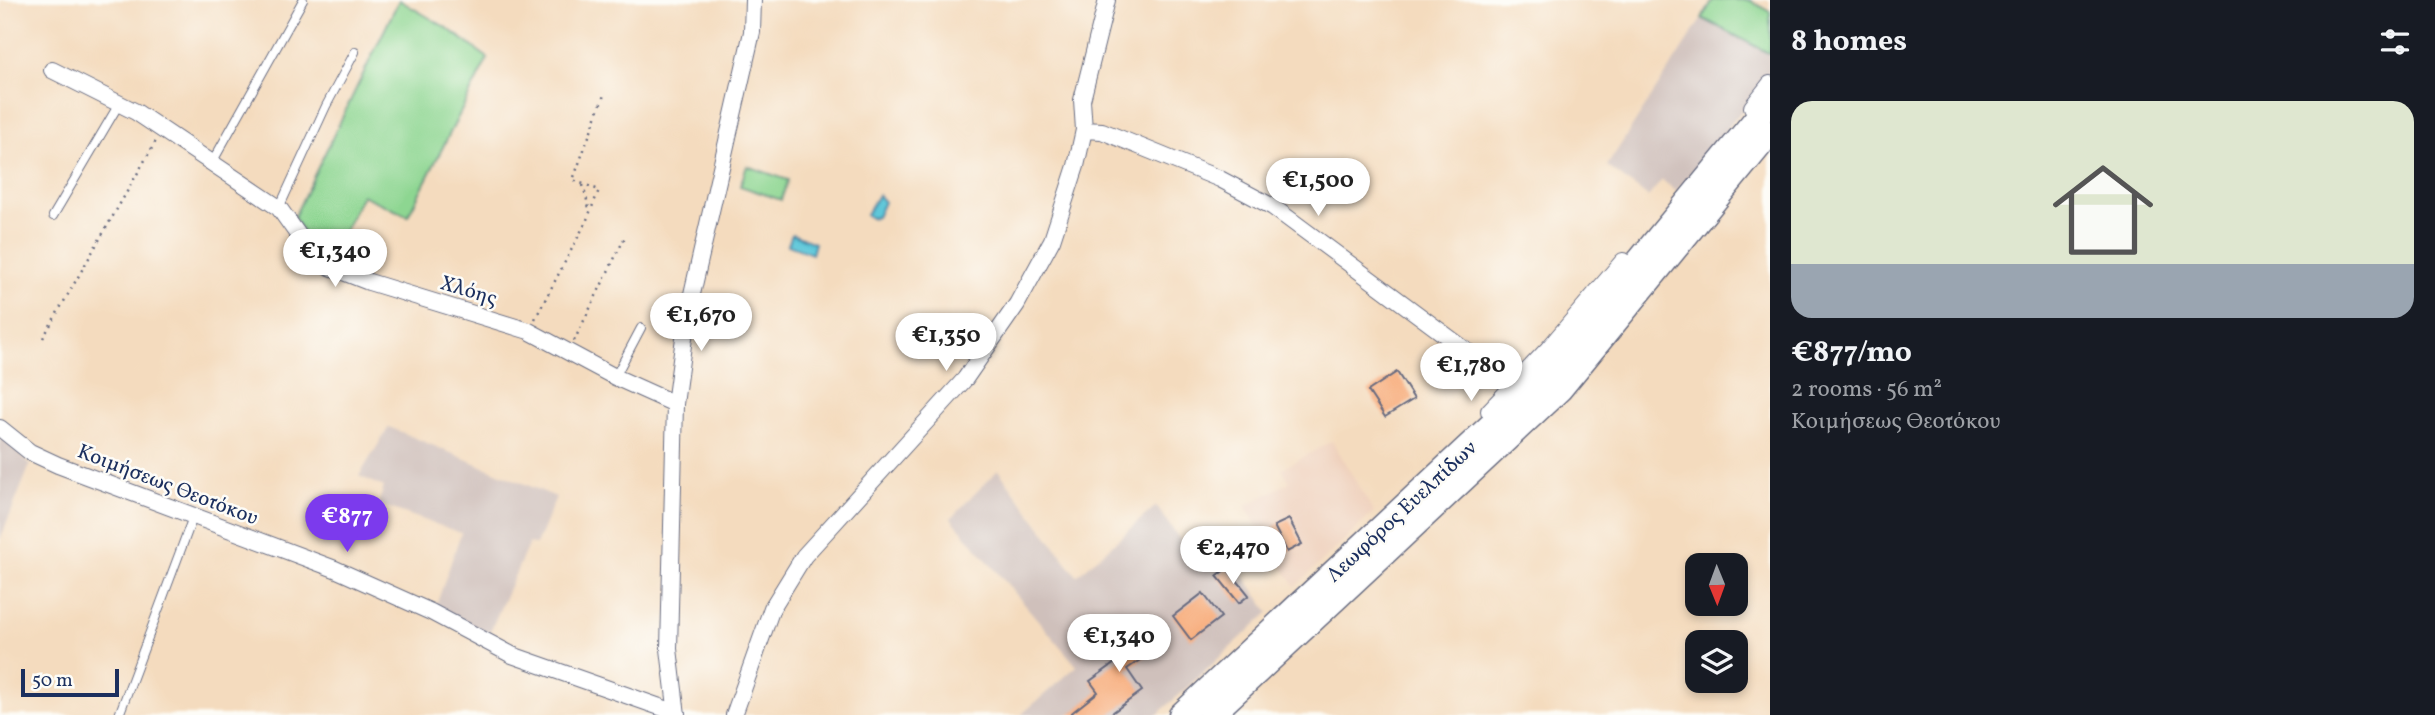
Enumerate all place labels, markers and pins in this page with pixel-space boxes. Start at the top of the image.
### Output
pin: €1,500 [1261,158,1375,218]
pin: €1,340 [278,230,392,289]
pin: €1,670 [644,294,758,353]
pin: €1,350 [889,314,1003,373]
pin: €1,780 [1414,344,1528,403]
pin: €877 [306,494,388,554]
pin: €2,470 [1176,526,1290,586]
pin: €1,340 [1062,614,1176,674]

